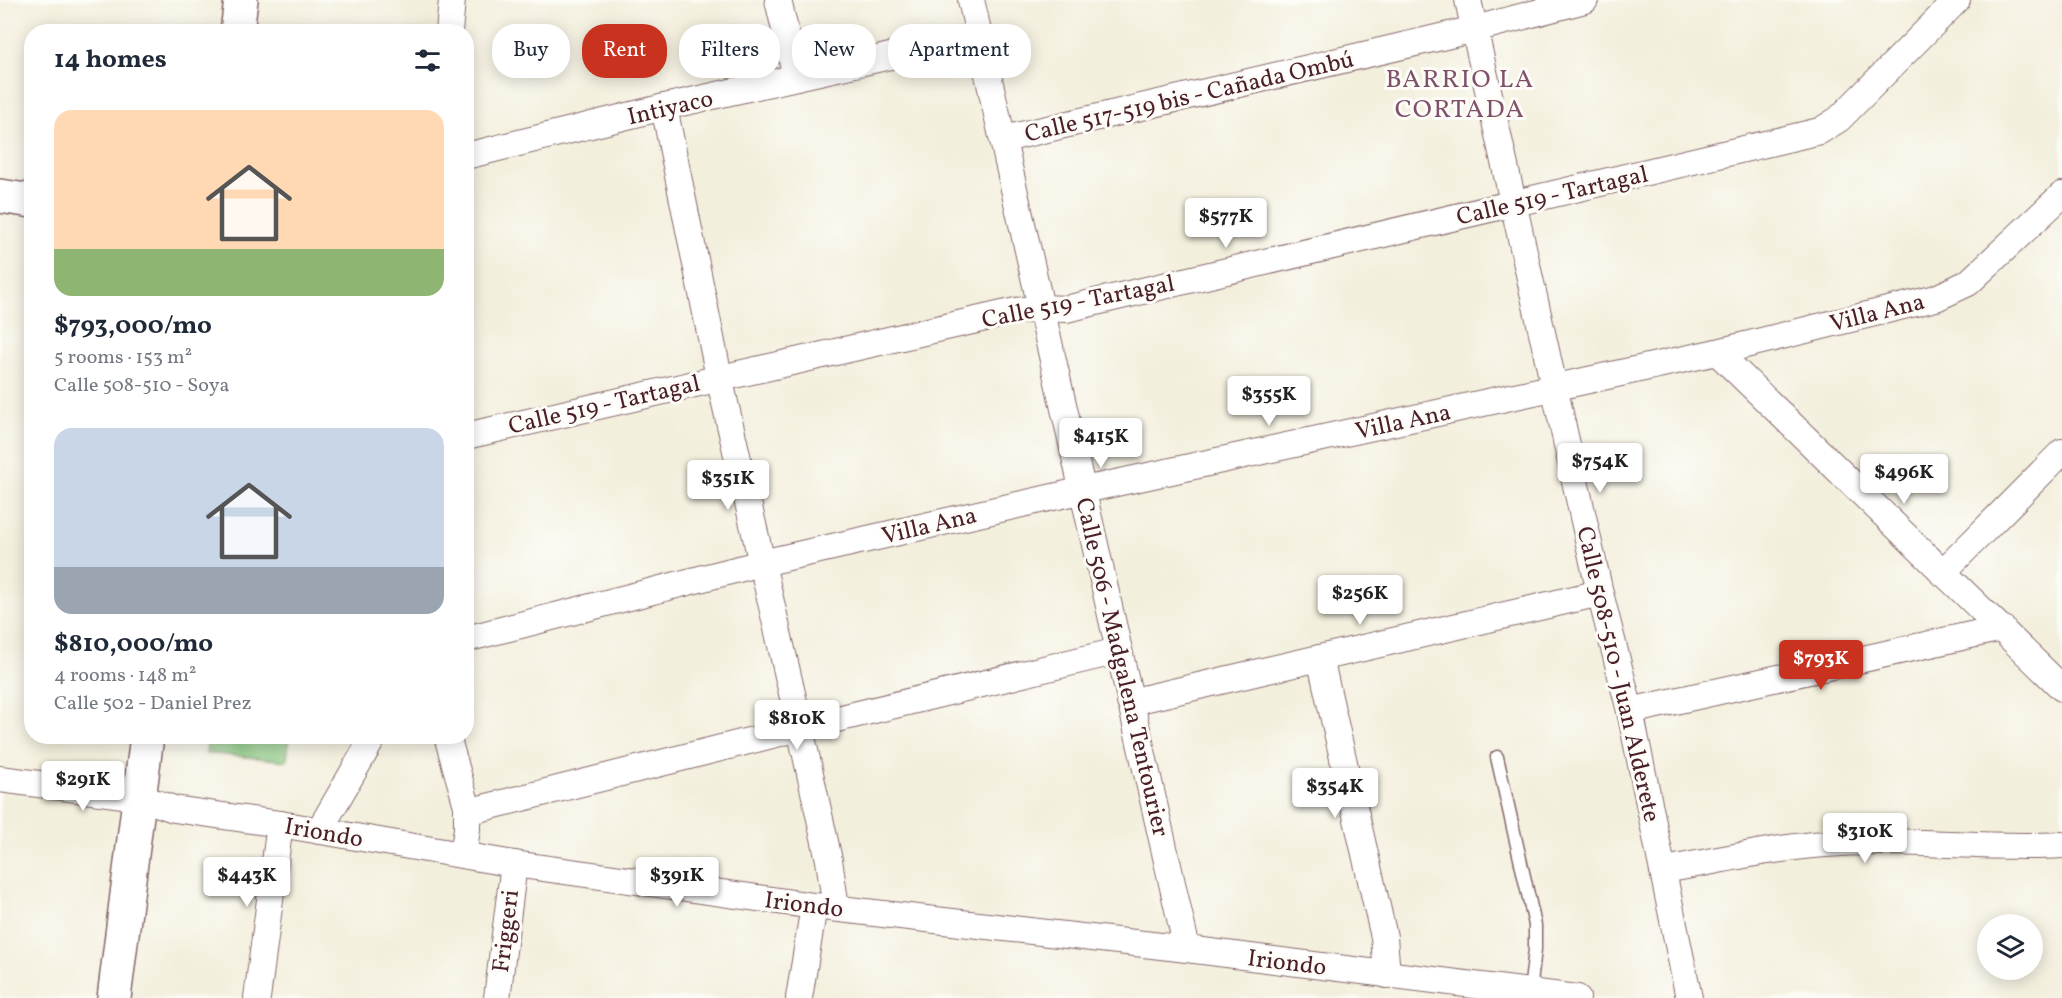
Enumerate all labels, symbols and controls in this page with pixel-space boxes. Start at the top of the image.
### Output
chip: Buy [492,24,570,78]
chip: Rent [582,24,667,78]
chip: Filters [679,24,780,78]
chip: New [792,24,876,78]
chip: Apartment [888,24,1031,78]
text: 14 homes [54,42,167,78]
street label: Calle 517-519 bis - Cañada Ombú [1022,43,1357,152]
icon: filters [411,44,444,77]
district label: BARRIO LA CORTADA [1385,62,1535,128]
street label: Intiyaco [624,83,717,135]
icon: home [195,149,303,257]
street label: Calle 519 - Tartagal [1453,158,1652,236]
pin: $577K [1184,198,1268,249]
text: $577K [1199,203,1253,231]
street label: Calle 519 - Tartagal [979,268,1178,338]
street label: Villa Ana [1826,286,1929,342]
text: $793,000/mo [54,308,212,344]
text: 5 rooms · 153 m² [54,344,192,372]
street label: Calle 519 - Tartagal [505,367,704,445]
text: Calle 508-510 - Soya [54,372,229,400]
pin: $355K [1227,376,1311,427]
text: $355K [1241,381,1297,409]
street label: Villa Ana [1353,396,1454,450]
pin: $415K [1059,418,1143,469]
text: $415K [1073,423,1129,451]
pin: $754K [1558,443,1642,494]
text: $754K [1572,448,1628,476]
pin: $496K [1862,454,1946,505]
text: $496K [1874,459,1934,487]
pin: $351K [686,460,770,511]
text: $351K [701,465,755,493]
icon: home [195,467,303,575]
street label: Calle 506 - Madgalena Tentourier [1065,495,1177,840]
street label: Villa Ana [878,499,980,554]
street label: Calle 508-510 - Juan Alderete [1566,523,1668,826]
pin: $256K [1318,575,1402,626]
text: $256K [1332,580,1388,608]
text: $810,000/mo [54,626,213,662]
pin: $793K [1779,640,1863,691]
text: $793K [1793,645,1849,673]
text: 4 rooms · 148 m² [54,662,196,690]
text: Calle 502 - Daniel Prez [54,690,252,718]
pin: $810K [755,700,839,751]
text: $810K [769,705,825,733]
pin: $291K [41,761,125,812]
text: $291K [55,766,111,794]
pin: $354K [1293,768,1377,819]
text: $354K [1306,773,1364,801]
street label: Iriondo [282,810,366,858]
pin: $310K [1823,813,1907,864]
text: $310K [1837,818,1893,846]
pin: $443K [205,857,289,908]
pin: $391K [635,857,719,908]
text: $443K [217,862,277,890]
text: $391K [650,862,704,890]
street label: Iriondo [762,884,845,928]
street label: Friggeri [485,888,529,975]
map controls [1977,914,2043,980]
button: layers [1977,914,2043,980]
street label: Iriondo [1245,942,1328,986]

